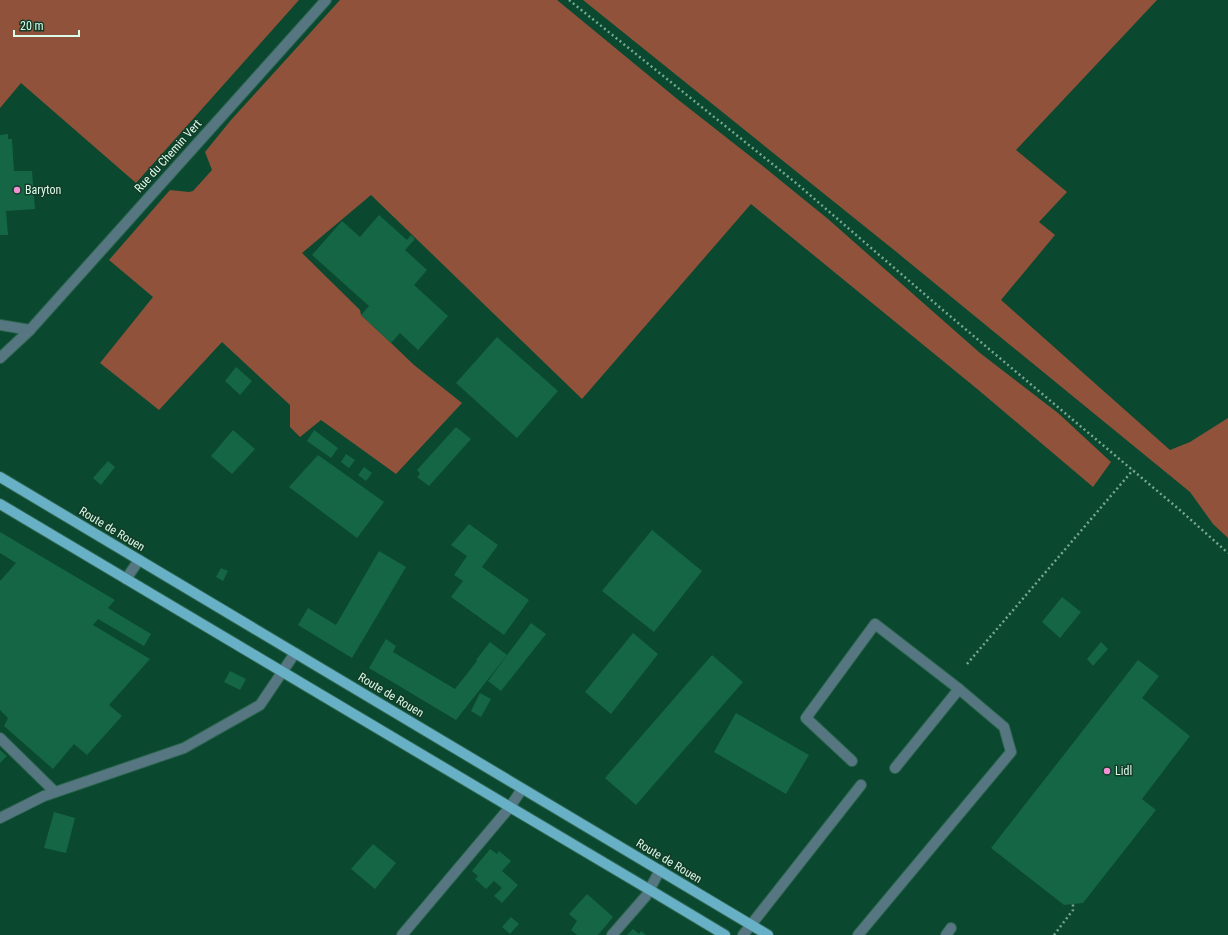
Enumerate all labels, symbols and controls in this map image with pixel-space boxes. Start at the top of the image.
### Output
scale bar [14,12,79,38]
text: 20 m [20,19,44,33]
street label: Rue du Chemin Vert [132,116,205,195]
place label: Baryton [25,183,62,197]
marker: Baryton [12,185,22,195]
street label: Route de Rouen [77,504,148,554]
street label: Route de Rouen [356,670,427,720]
place label: Lidl [1115,764,1132,778]
marker: Lidl [1102,766,1112,776]
street label: Route de Rouen [634,836,705,886]

